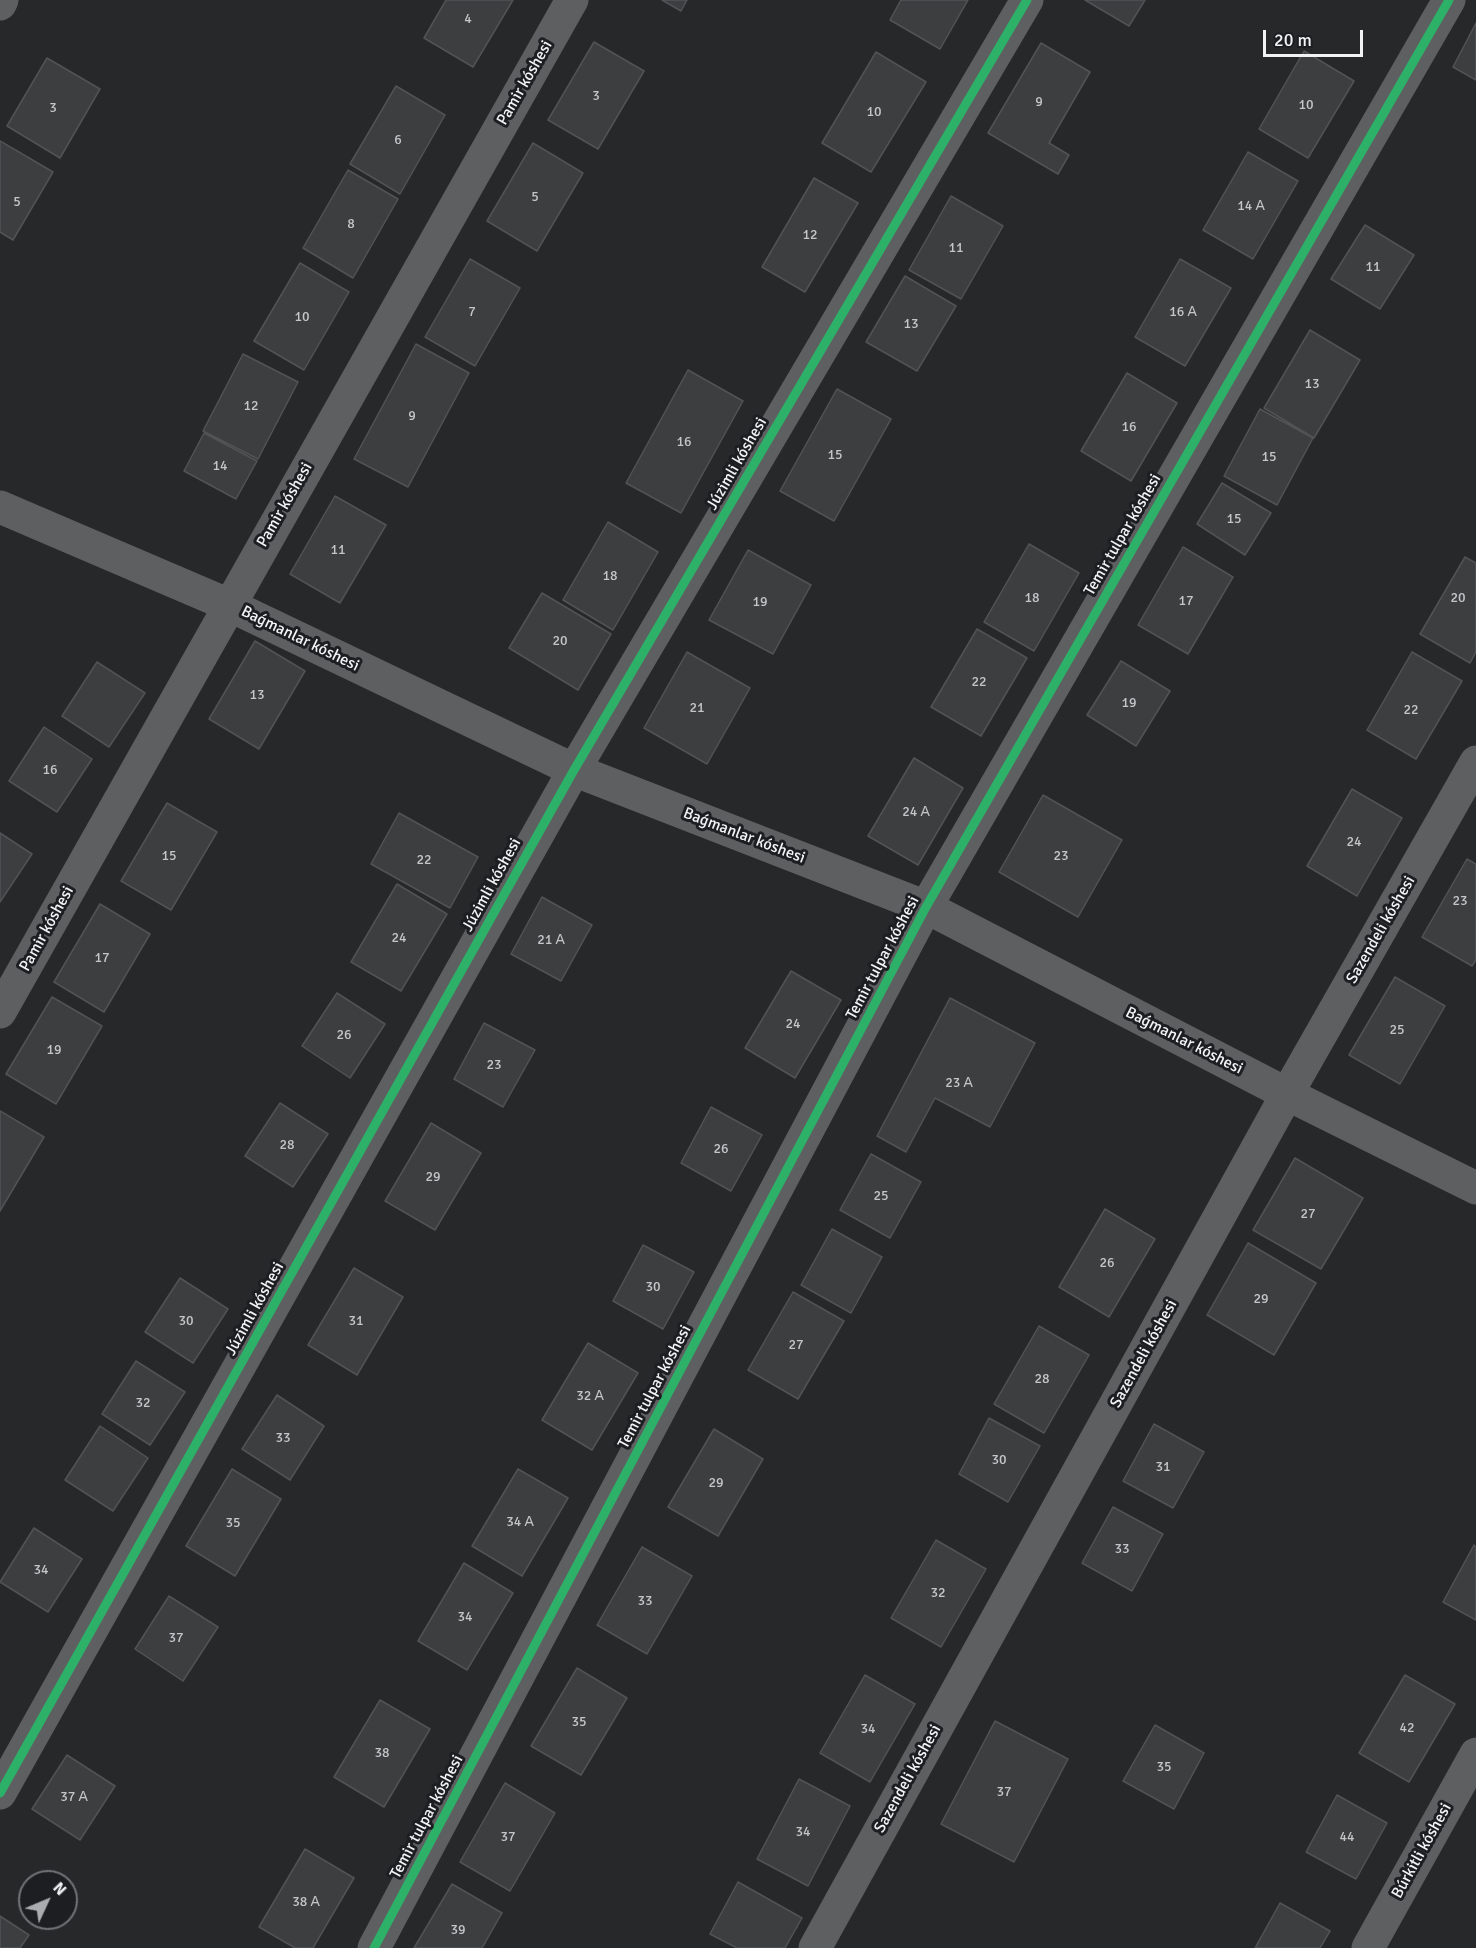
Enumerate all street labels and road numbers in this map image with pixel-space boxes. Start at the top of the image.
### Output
street label: Pamir kóshesi [493,37,557,129]
street label: Júzimli kóshesi [703,414,771,514]
street label: Pamir kóshesi [253,459,317,551]
street label: Temir tulpar kóshesi [1080,471,1166,599]
street label: Baǵmanlar kóshesi [238,602,362,676]
street label: Baǵmanlar kóshesi [680,804,808,868]
street label: Júzimli kóshesi [458,835,526,935]
street label: Sazendeli kóshesi [1343,873,1419,987]
street label: Pamir kóshesi [16,883,78,975]
street label: Temir tulpar kóshesi [842,893,924,1023]
street label: Baǵmanlar kóshesi [1122,1003,1246,1079]
street label: Júzimli kóshesi [221,1259,289,1359]
street label: Sazendeli kóshesi [1106,1297,1182,1411]
street label: Temir tulpar kóshesi [614,1322,696,1452]
street label: Sazendeli kóshesi [870,1722,946,1836]
street label: Temir tulpar kóshesi [386,1752,468,1882]
street label: Búrkitli kóshesi [1388,1800,1456,1902]

